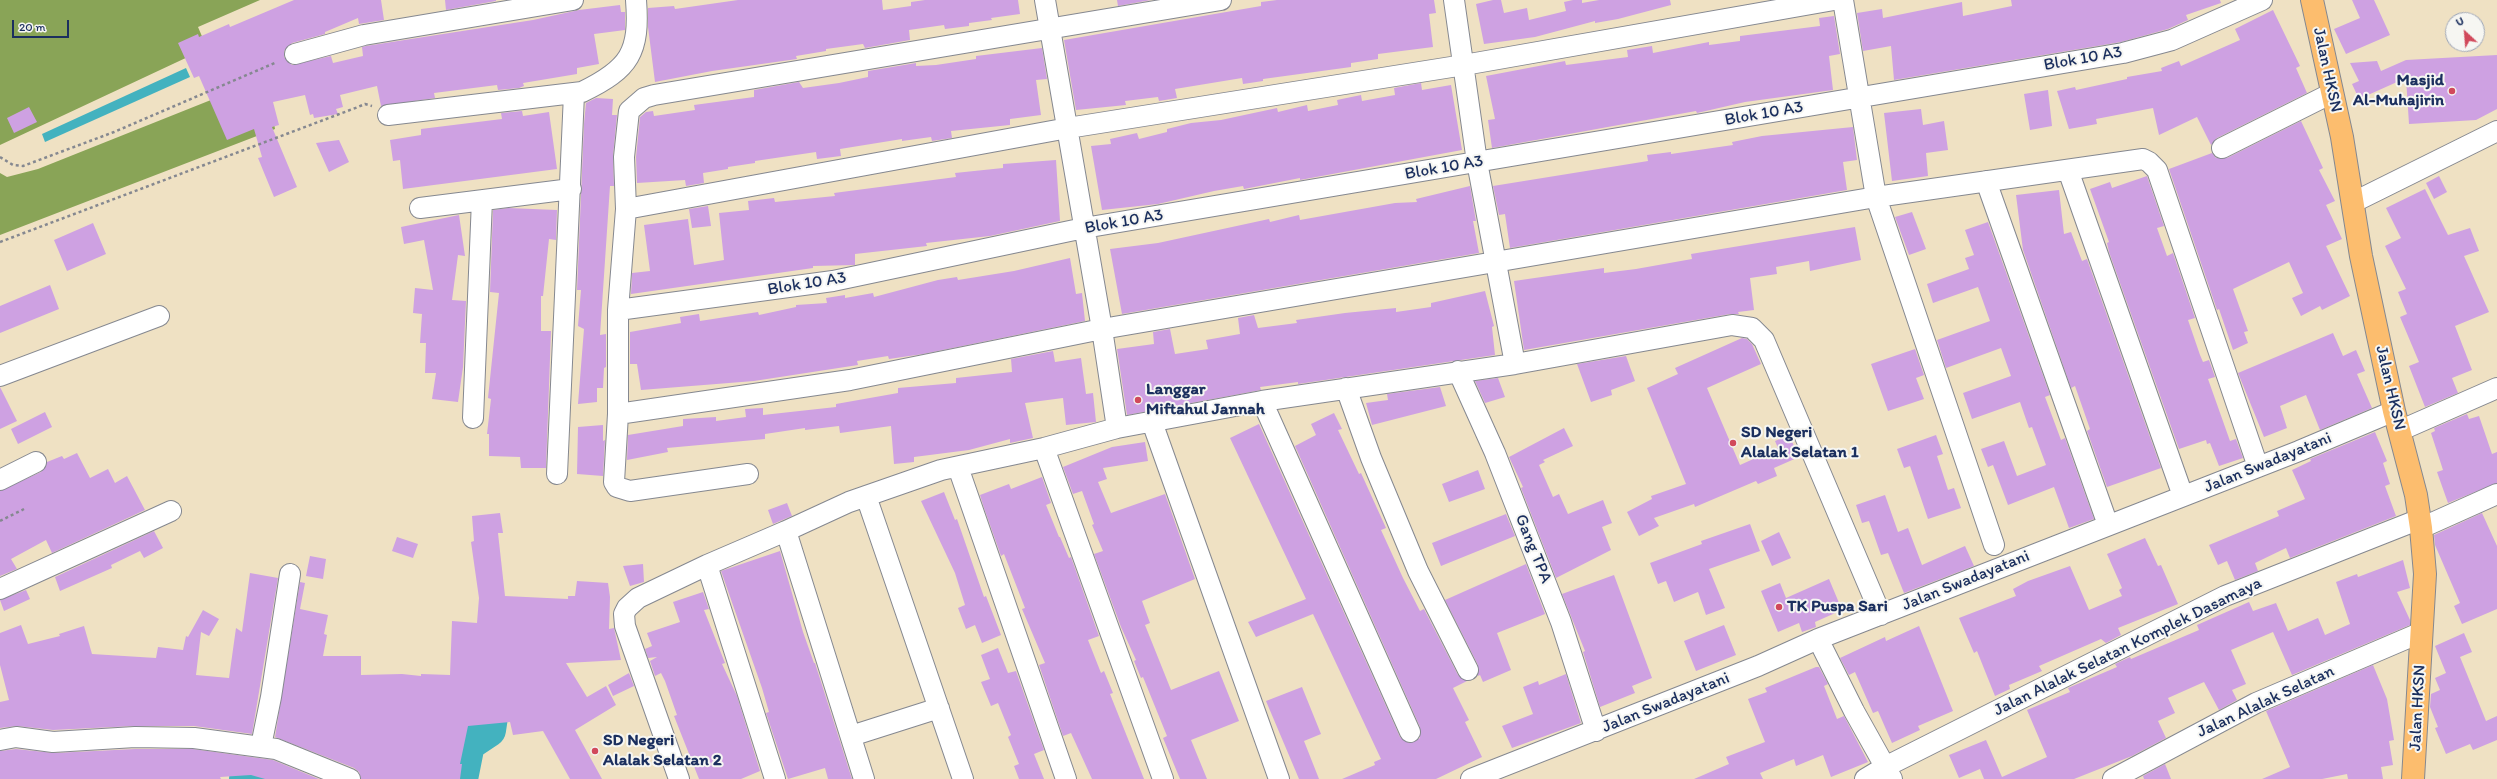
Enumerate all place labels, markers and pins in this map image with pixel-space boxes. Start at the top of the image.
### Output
place label: Masjid Al-Muhajirin [2353,71,2444,111]
marker: Masjid Al-Muhajirin [2447,86,2457,96]
place label: Langgar Miftahul Jannah [1146,380,1265,420]
marker: Langgar Miftahul Jannah [1133,395,1143,405]
place label: SD Negeri Alalak Selatan 1 [1741,423,1859,463]
marker: SD Negeri Alalak Selatan 1 [1728,438,1738,448]
place label: TK Puspa Sari [1787,597,1888,617]
marker: TK Puspa Sari [1774,602,1784,612]
place label: SD Negeri Alalak Selatan 2 [603,731,722,771]
marker: SD Negeri Alalak Selatan 2 [590,746,600,756]

